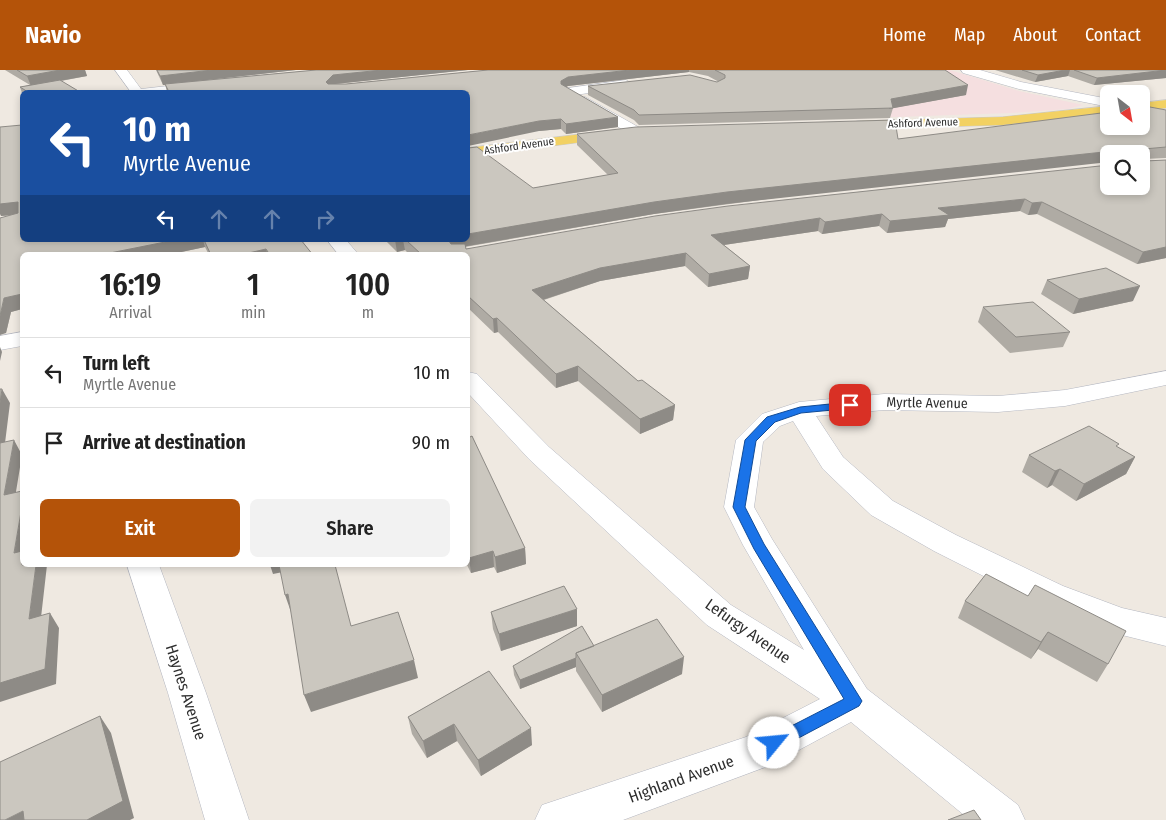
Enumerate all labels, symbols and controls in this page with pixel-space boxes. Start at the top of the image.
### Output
text: Navio [25,21,81,49]
text: Home [883,24,926,46]
text: Map [954,24,985,46]
text: About [1013,24,1057,46]
text: Contact [1085,24,1141,46]
north arrow [1100,85,1150,135]
map controls [1100,85,1150,195]
text: 10 m [123,108,191,150]
icon: left [40,110,105,175]
street label: Ashford Avenue [888,115,958,131]
street label: Ashford Avenue [483,135,555,157]
button: search [1100,145,1150,195]
text: Myrtle Avenue [123,150,251,177]
icon: left [152,205,180,233]
icon: ahead [205,205,233,233]
icon: ahead [258,205,286,233]
icon: right [311,205,339,233]
text: 16:19 [100,267,161,303]
text: 1 [247,267,260,303]
text: 100 [345,267,390,303]
text: Arrival [109,303,152,322]
text: min [241,303,266,322]
text: m [362,303,374,322]
text: Turn left [83,352,150,375]
icon: left [40,359,68,387]
text: 10 m [414,361,450,384]
text: Myrtle Avenue [83,375,176,394]
pin [829,384,871,426]
icon: arrive [836,391,864,419]
street label: Myrtle Avenue [886,394,968,412]
icon: arrive [40,429,68,457]
text: Arrive at destination [83,431,246,454]
text: 90 m [412,431,450,454]
button: Exit [40,499,240,557]
button: Share [250,499,450,557]
street label: Lefurgy Avenue [702,595,794,667]
street label: Haynes Avenue [162,642,210,742]
position arrow [747,716,799,768]
street label: Highland Avenue [626,751,736,807]

